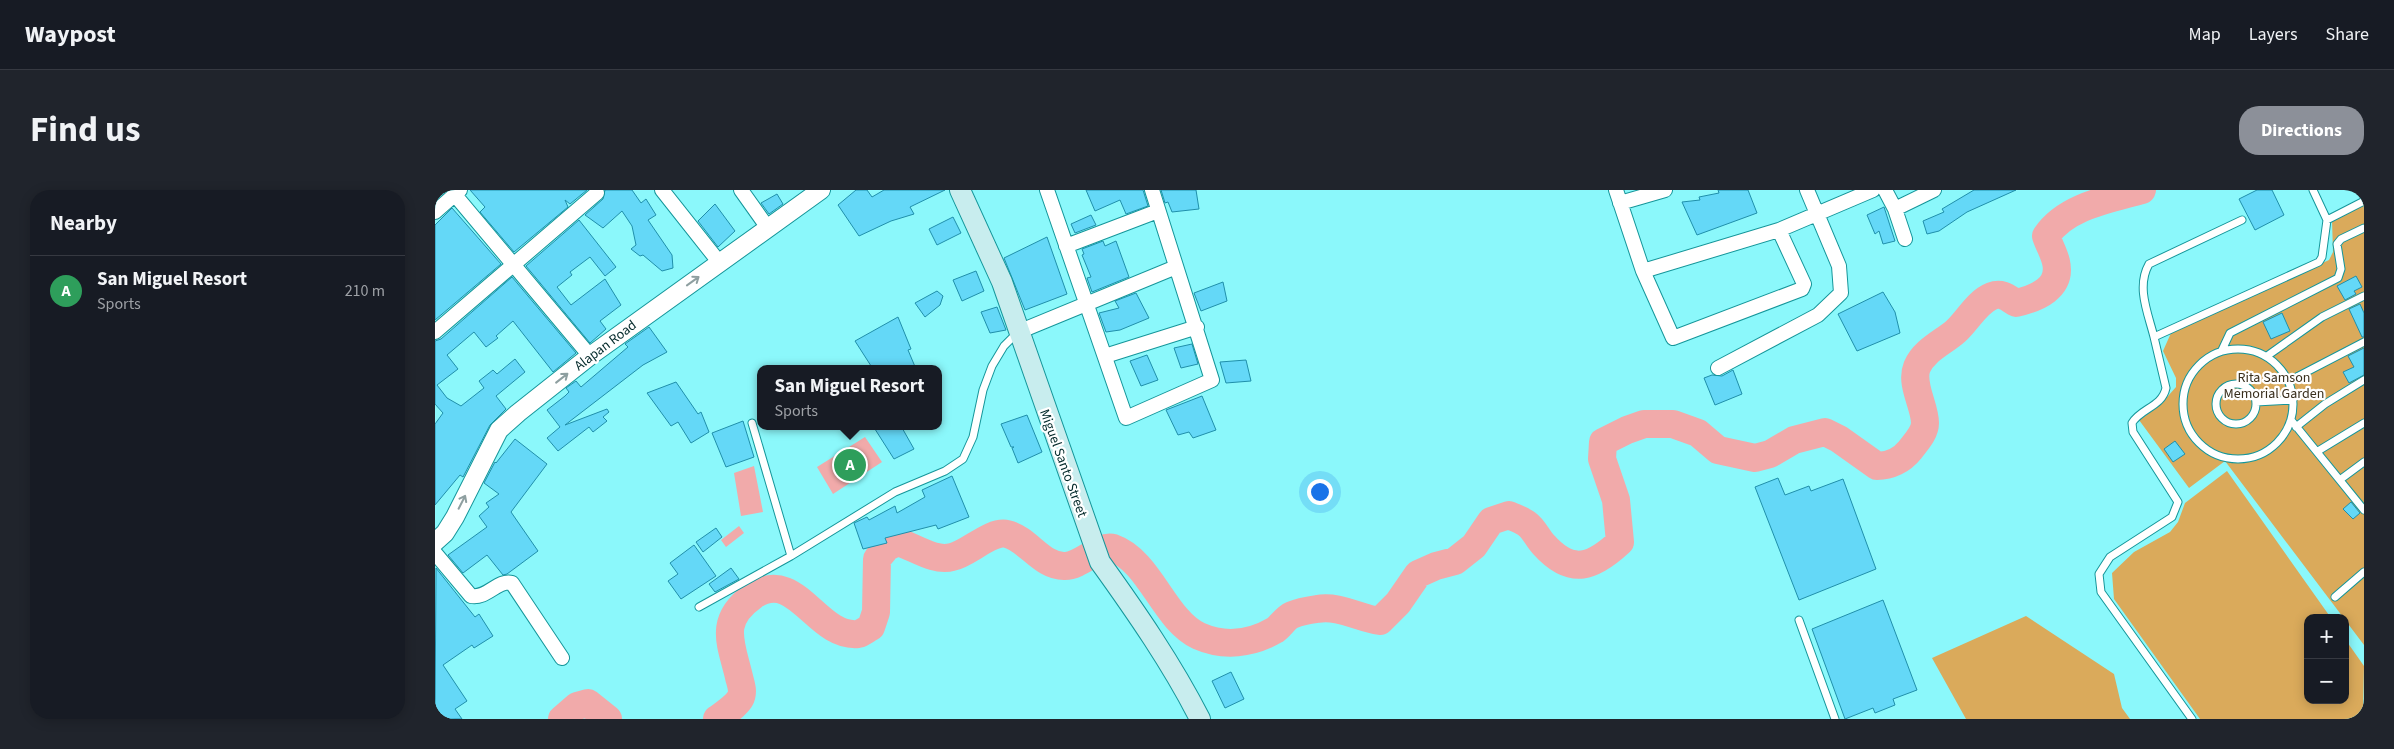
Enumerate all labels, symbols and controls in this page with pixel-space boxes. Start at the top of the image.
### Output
text: Waypost [25,17,116,52]
text: Map [2189,22,2221,47]
text: Layers [2249,22,2298,47]
text: Share [2326,22,2369,47]
text: Find us [30,105,140,155]
button: Directions [2239,106,2364,155]
text: Nearby [50,208,117,238]
text: San Miguel Resort [97,266,247,293]
one-way arrow [685,276,699,286]
text: A [61,280,71,302]
text: 210 m [345,280,385,302]
text: Sports [97,293,141,315]
street label: Alapan Road [570,316,641,376]
popup [757,365,942,430]
park label: Rita Samson Memorial Garden [2224,368,2324,404]
one-way arrow [555,372,568,383]
text: San Miguel Resort [774,373,925,400]
text: Sports [774,400,818,422]
street label: Miguel Santo Street [1034,406,1092,520]
pin: A [834,446,866,484]
your location [1307,479,1333,505]
one-way arrow [458,495,467,510]
map controls [2304,614,2349,704]
button: + [2304,614,2349,659]
button: − [2304,659,2349,704]

